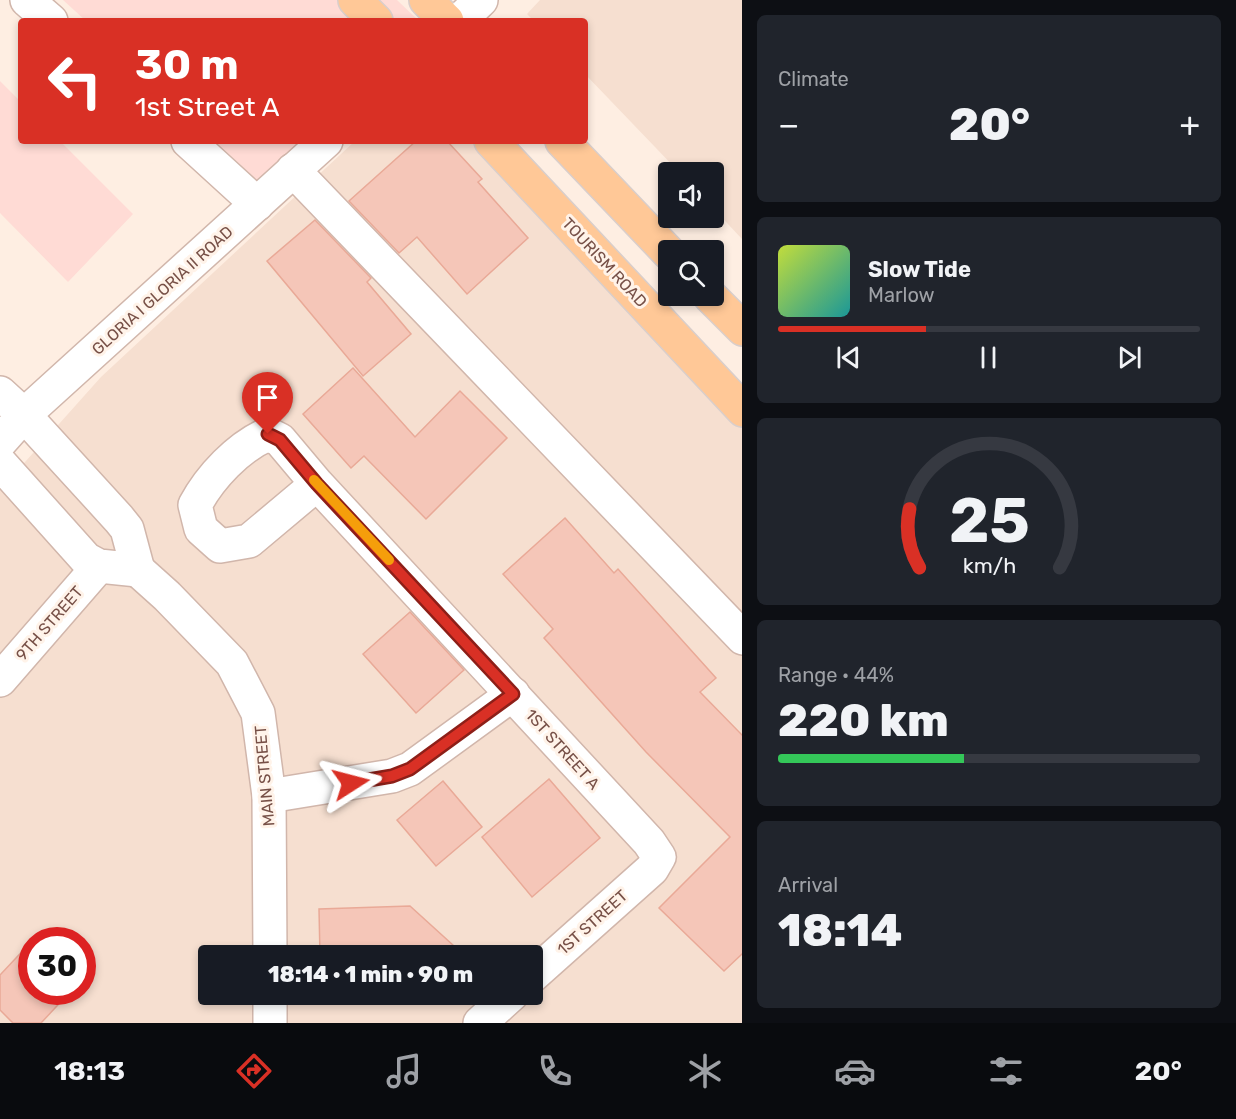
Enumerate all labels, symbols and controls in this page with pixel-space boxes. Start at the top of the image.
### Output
text: 30 m [135,40,239,90]
icon: left [36,42,114,120]
text: Climate [778,67,849,91]
text: 1st Street A [135,91,280,123]
text: 20° [949,98,1030,151]
text: − [778,105,799,144]
text: + [1179,105,1200,144]
map controls [658,162,724,306]
button: sound [658,162,724,228]
street label: TOURISM ROAD [558,214,651,311]
street label: GLORIA I GLORIA II ROAD [88,222,237,359]
button: search [658,240,724,306]
text: Slow Tide [868,256,971,283]
text: Marlow [868,283,935,307]
icon: previous [832,341,865,374]
icon: pause [972,341,1005,374]
icon: next [1113,341,1146,374]
pin [242,372,293,434]
icon: arrive [251,381,284,414]
text: 25 [949,485,1029,559]
text: km/h [962,554,1016,579]
street label: 9TH STREET [12,582,87,664]
text: Range · 44% [778,663,894,687]
text: 220 km [778,694,949,747]
street label: 1ST STREET A [522,705,604,794]
street label: MAIN STREET [251,725,278,827]
position arrow [319,751,383,815]
text: Arrival [778,873,838,897]
street label: 1ST STREET [553,886,631,959]
text: 18:14 [778,904,902,957]
speed limit sign: 30 [18,927,96,1005]
text: 18:14 · 1 min · 90 m [268,961,473,988]
icon: directions [233,1050,275,1092]
icon: music [383,1050,425,1092]
icon: phone [534,1050,576,1092]
icon: climate [684,1050,726,1092]
icon: car [834,1050,876,1092]
icon: filters [985,1050,1027,1092]
text: 18:13 [54,1055,125,1087]
text: 20° [1135,1055,1182,1087]

